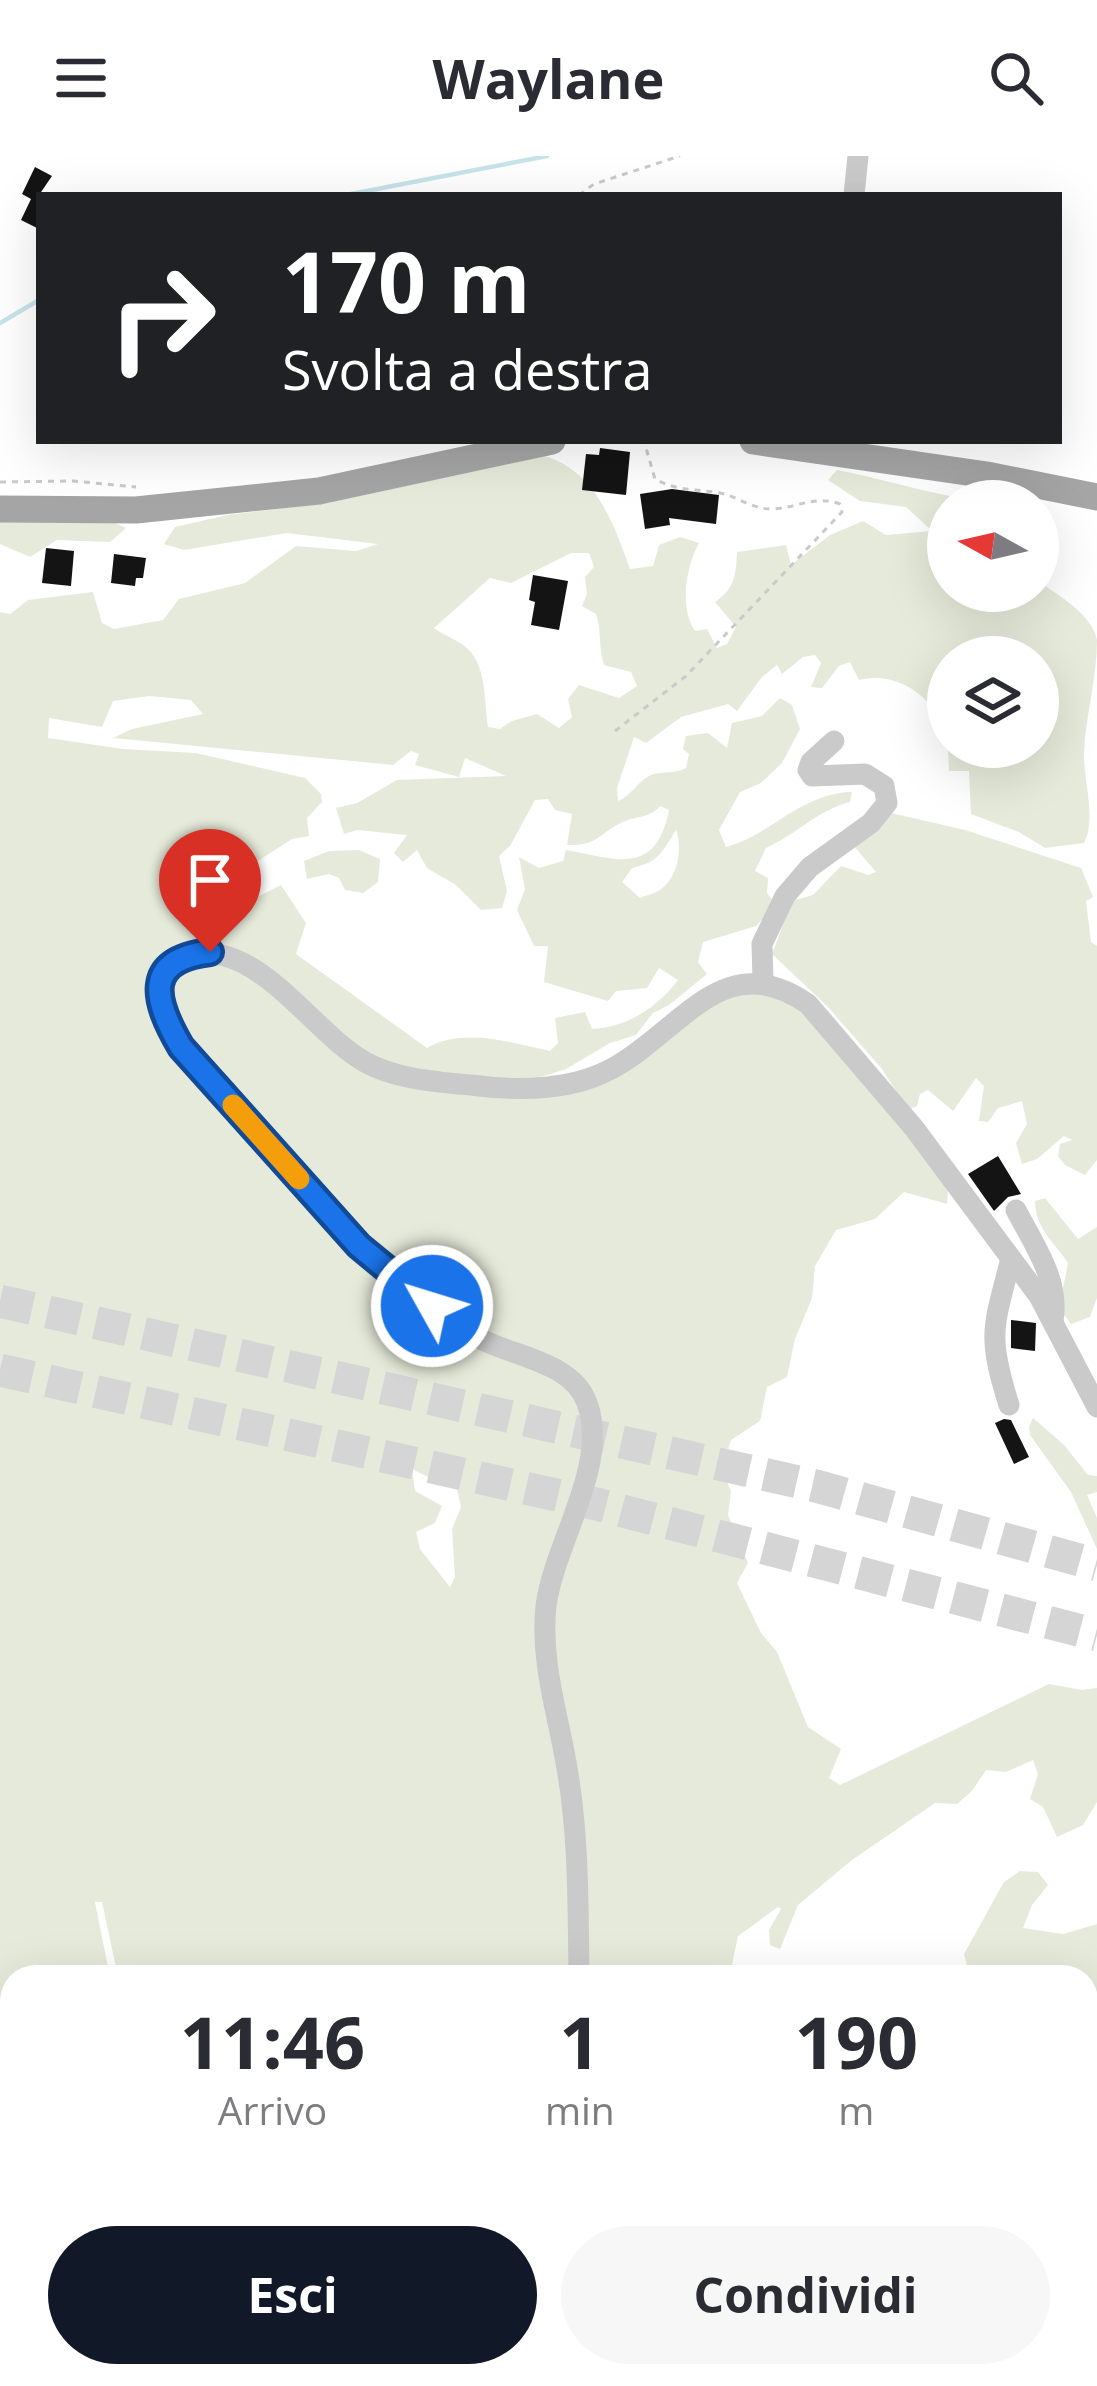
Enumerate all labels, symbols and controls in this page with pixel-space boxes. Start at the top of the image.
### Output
text: Waylane [432,41,665,115]
icon: menu [48,45,114,111]
icon: search [983,45,1049,111]
text: 170 m [282,223,530,338]
icon: right [84,240,240,396]
text: Svolta a destra [282,332,652,406]
north arrow [927,480,1059,612]
map controls [927,480,1059,768]
button: layers [927,636,1059,768]
pin [159,829,261,952]
icon: arrive [177,847,243,913]
position arrow [369,1243,495,1369]
text: 11:46 [180,1992,365,2090]
text: 1 [559,1992,600,2090]
text: 190 [795,1992,918,2090]
text: Arrivo [218,2083,327,2136]
text: min [545,2083,615,2136]
text: m [838,2083,874,2136]
button: Esci [48,2226,537,2364]
button: Condividi [561,2226,1050,2364]

